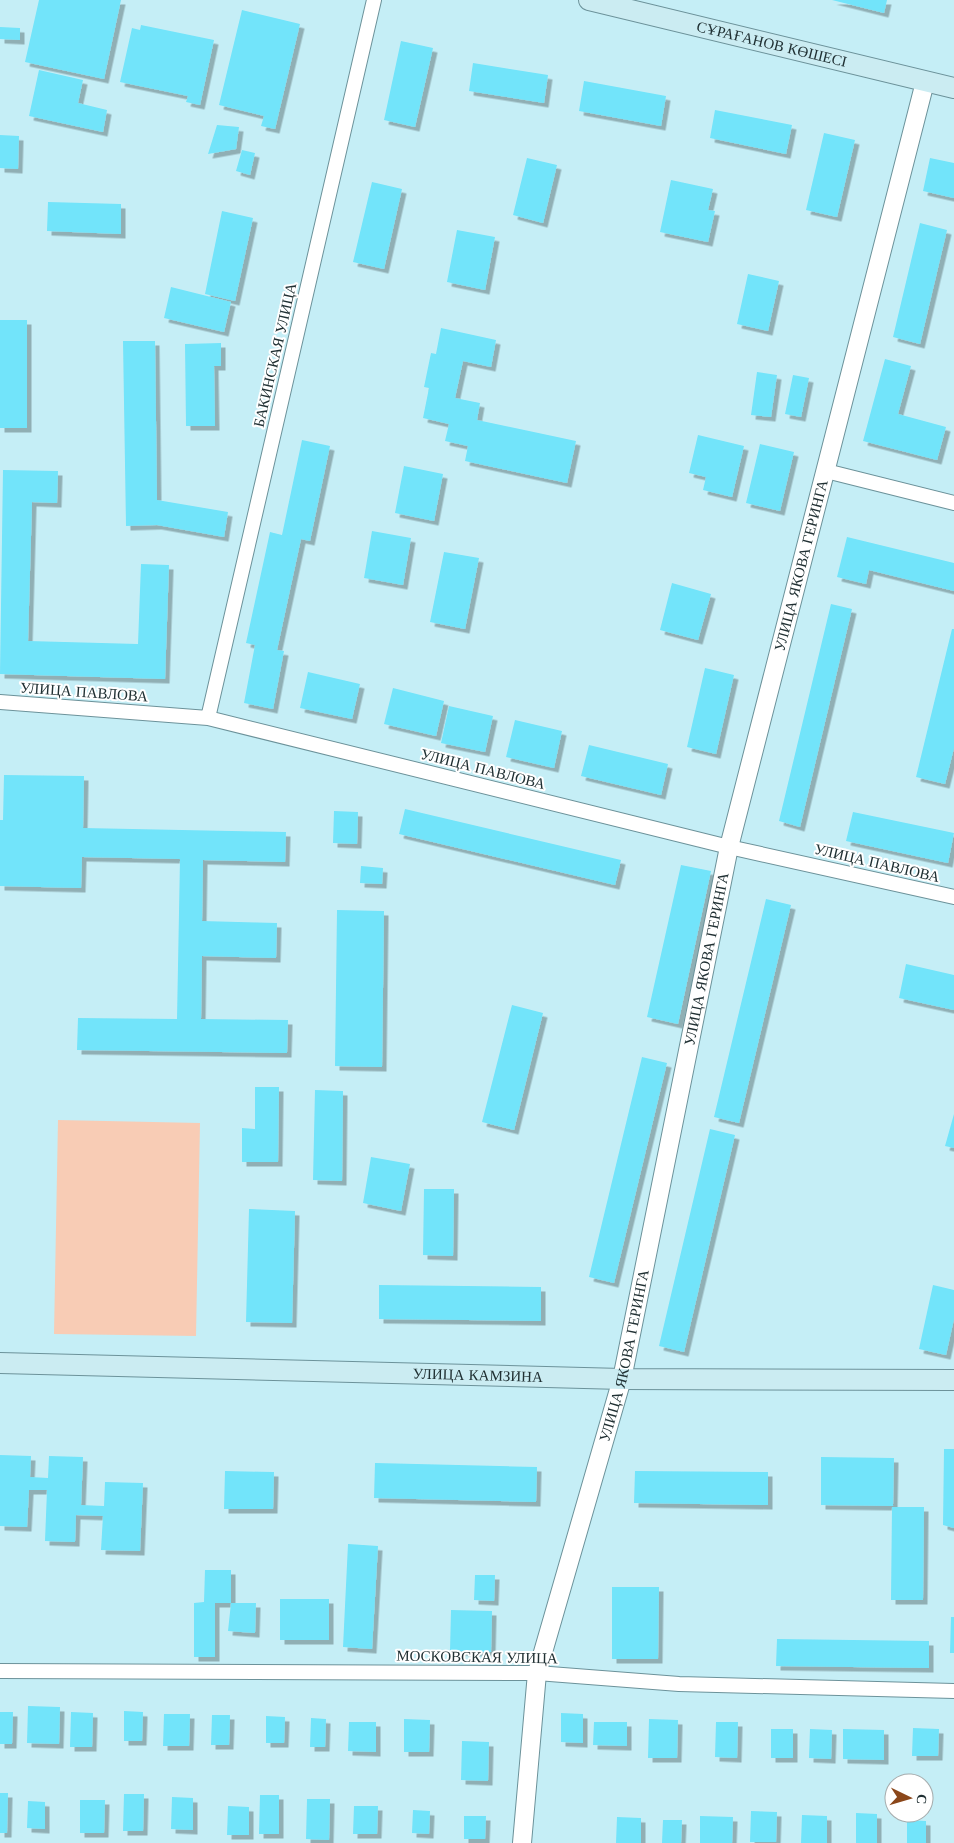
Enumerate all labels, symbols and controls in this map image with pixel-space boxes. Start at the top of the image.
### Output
street label: СҰРАҒАНОВ КӨШЕСІ [695,16,849,71]
street label: БАКИНСКАЯ УЛИЦА [249,281,300,429]
street label: УЛИЦА ЯКОВА ГЕРИНГА [770,477,832,653]
street label: УЛИЦА ПАВЛОВА [20,678,149,705]
street label: УЛИЦА ПАВЛОВА [419,744,548,793]
street label: УЛИЦА ПАВЛОВА [813,839,942,886]
street label: УЛИЦА ЯКОВА ГЕРИНГА [679,870,733,1047]
street label: УЛИЦА ЯКОВА ГЕРИНГА [594,1268,653,1444]
street label: УЛИЦА КАМЗИНА [413,1364,543,1386]
street label: МОСКОВСКАЯ УЛИЦА [396,1646,558,1667]
north arrow [884,1773,934,1823]
text: С [913,1793,931,1805]

